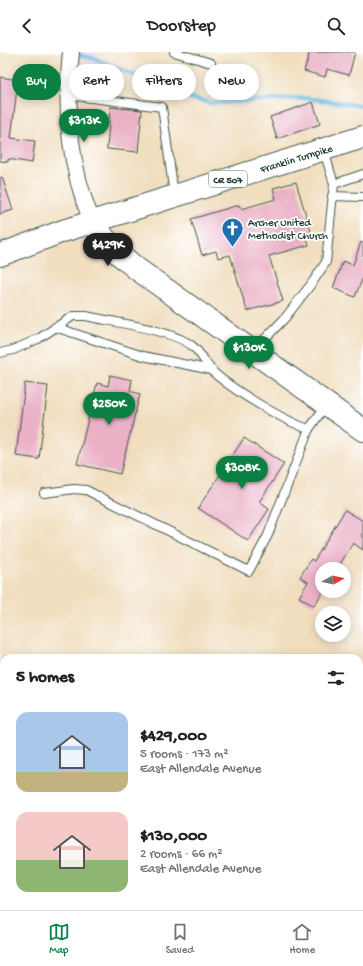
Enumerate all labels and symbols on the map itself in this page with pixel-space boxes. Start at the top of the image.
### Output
pin: $313K [56,109,112,143]
street label: Franklin Turnpike [258,143,335,177]
road number: CR 507 [209,171,247,187]
church icon: Archer United Methodist Church [220,215,246,248]
place label: Archer United Methodist Church [248,218,328,243]
pin: $429K [80,233,136,267]
pin: $130K [221,336,277,370]
pin: $250K [81,392,137,426]
pin: $308K [214,456,270,490]
north arrow [315,562,351,598]

